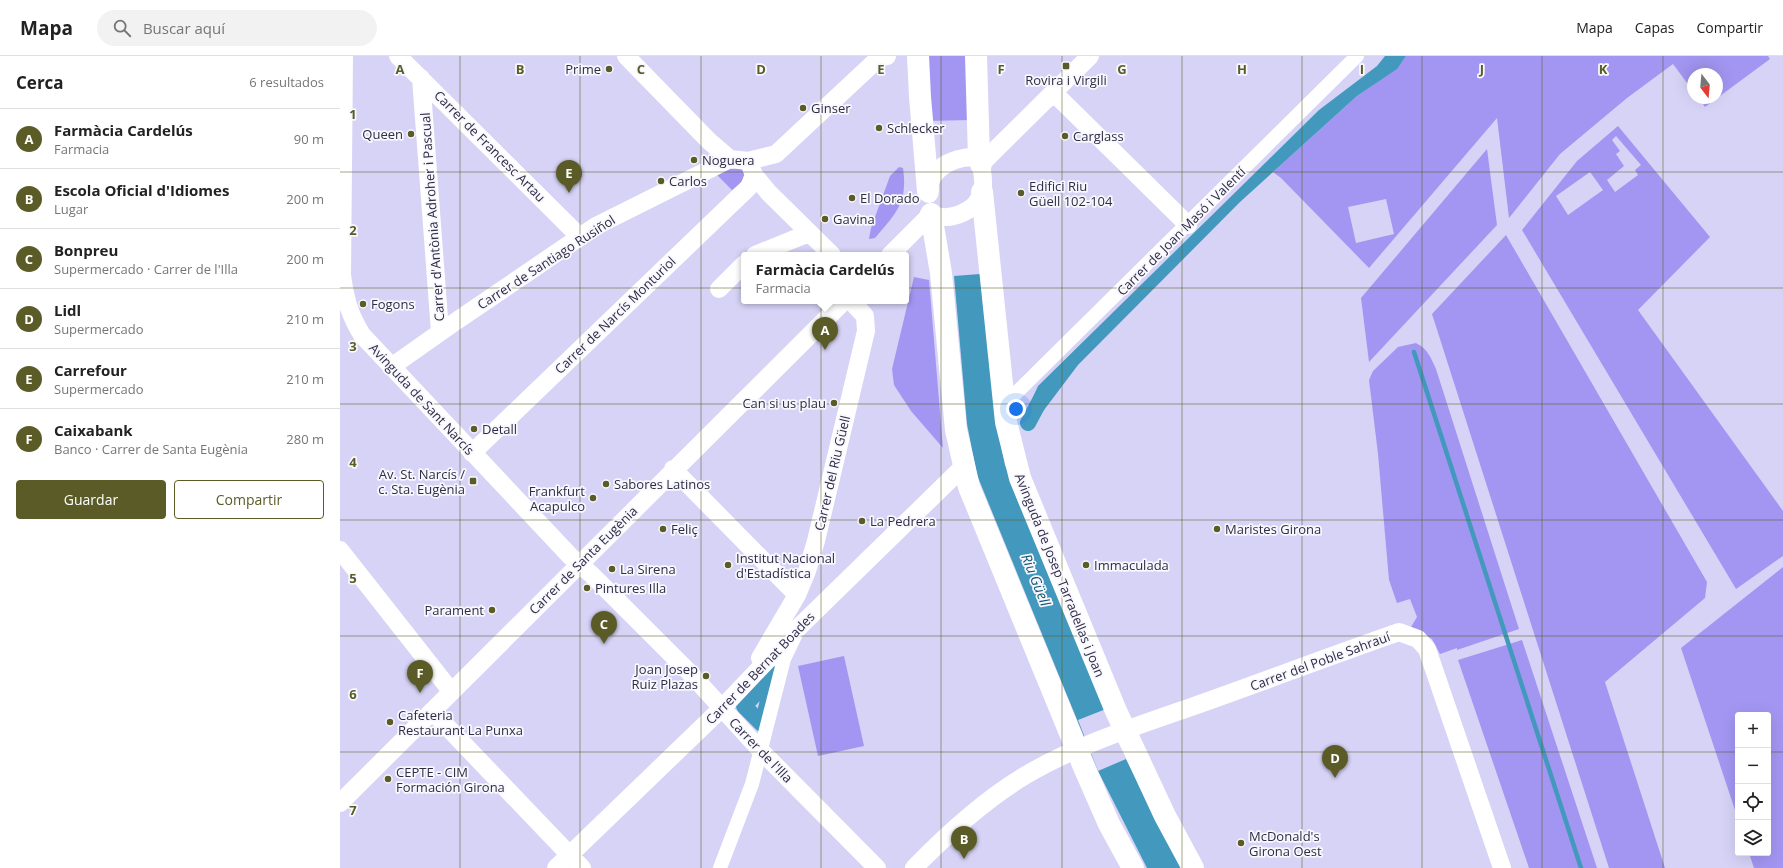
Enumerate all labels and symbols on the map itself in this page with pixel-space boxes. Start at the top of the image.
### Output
text: A [396,60,405,78]
text: B [516,60,525,78]
place label: Prime [565,60,601,78]
text: C [637,60,645,78]
text: D [756,60,766,78]
text: E [877,60,885,78]
text: F [997,60,1005,78]
text: G [1117,60,1127,78]
text: H [1237,60,1247,78]
text: I [1360,60,1364,78]
text: J [1479,60,1484,78]
text: K [1599,60,1608,78]
marker: Rovira i Virgili [1061,61,1071,71]
marker: Prime [604,64,614,74]
north arrow [1687,68,1723,104]
place label: Rovira i Virgili [1025,71,1107,89]
street label: Carrer de Francesc Artau [430,86,550,206]
place label: Ginser [811,99,851,117]
marker: Ginser [798,103,808,113]
text: 1 [349,105,357,123]
street label: Carrer d'Antònia Adroher i Pascual [416,112,448,322]
place label: Schlecker [887,119,945,137]
marker: Schlecker [874,123,884,133]
place label: Queen [362,125,403,143]
place label: Carglass [1073,127,1124,145]
marker: Queen [406,129,416,139]
marker: Carglass [1060,131,1070,141]
place label: Noguera [702,151,754,169]
marker: Noguera [689,155,699,165]
pin: E [556,160,582,193]
street label: Carrer de Joan Masó i Valentí [1113,162,1250,299]
place label: Carlos [669,172,707,190]
marker: Carlos [656,176,666,186]
place label: Edifici Riu Güell 102-104 [1029,177,1113,210]
marker: Edifici Riu Güell 102-104 [1016,188,1026,198]
place label: El Dorado [860,189,920,207]
marker: El Dorado [847,193,857,203]
place label: Gavina [833,210,875,228]
street label: Carrer de Santiago Rusiñol [474,211,618,313]
marker: Gavina [820,214,830,224]
text: 2 [349,221,357,239]
street label: Carrer de Narcís Monturiol [551,252,679,378]
place label: Fogons [371,295,415,313]
marker: Fogons [358,299,368,309]
pin: A [812,317,838,350]
text: 3 [349,337,357,355]
street label: Avinguda de Sant Narcís [365,339,479,459]
place label: Can si us plau [742,394,826,412]
marker: Can si us plau [829,398,839,408]
your location [1006,399,1026,419]
street label: Carrer del Riu Güell [810,414,854,532]
place label: Detall [482,420,517,438]
marker: Detall [469,424,479,434]
text: 4 [349,453,357,471]
place label: Av. St. Narcís / c. Sta. Eugènia [378,465,465,498]
street label: Avinguda de Josep Tarradellas i Joan [1011,470,1109,680]
place label: Sabores Latinos [614,475,710,493]
marker: Av. St. Narcís / c. Sta. Eugènia [468,476,478,486]
marker: Sabores Latinos [601,479,611,489]
place label: Frankfurt Acapulco [529,482,585,515]
marker: Frankfurt Acapulco [588,493,598,503]
street label: Carrer de Santa Eugènia [525,502,641,618]
place label: La Pedrera [870,512,936,530]
marker: La Pedrera [857,516,867,526]
place label: Feliç [671,520,698,538]
place label: Maristes Girona [1225,520,1321,538]
marker: Feliç [658,524,668,534]
marker: Maristes Girona [1212,524,1222,534]
place label: Institut Nacional d'Estadística [736,549,835,582]
water label: Riu Güell [1017,551,1056,609]
place label: Immaculada [1094,556,1169,574]
place label: La Sirena [620,560,676,578]
marker: Institut Nacional d'Estadística [723,560,733,570]
marker: Immaculada [1081,560,1091,570]
marker: La Sirena [607,564,617,574]
text: 5 [349,569,357,587]
place label: Pintures Illa [595,579,666,597]
marker: Pintures Illa [582,583,592,593]
place label: Parament [424,601,484,619]
marker: Parament [487,605,497,615]
street label: Carrer de Bernat Boades [702,608,818,728]
pin: C [591,611,617,644]
street label: Carrer del Poble Sahrauí [1248,627,1393,695]
pin: F [407,660,433,693]
place label: Joan Josep Ruiz Plazas [631,660,698,693]
marker: Joan Josep Ruiz Plazas [701,671,711,681]
text: 6 [349,685,357,703]
place label: Cafeteria Restaurant La Punxa [398,706,523,739]
street label: Carrer de l'Illa [725,713,797,787]
marker: Cafeteria Restaurant La Punxa [385,717,395,727]
pin: D [1322,745,1348,778]
place label: CEPTE - CIM Formación Girona [396,763,505,796]
marker: CEPTE - CIM Formación Girona [383,774,393,784]
text: 7 [349,801,357,819]
pin: B [951,826,977,859]
place label: McDonald's Girona Oest [1249,827,1322,860]
marker: McDonald's Girona Oest [1236,838,1246,848]

